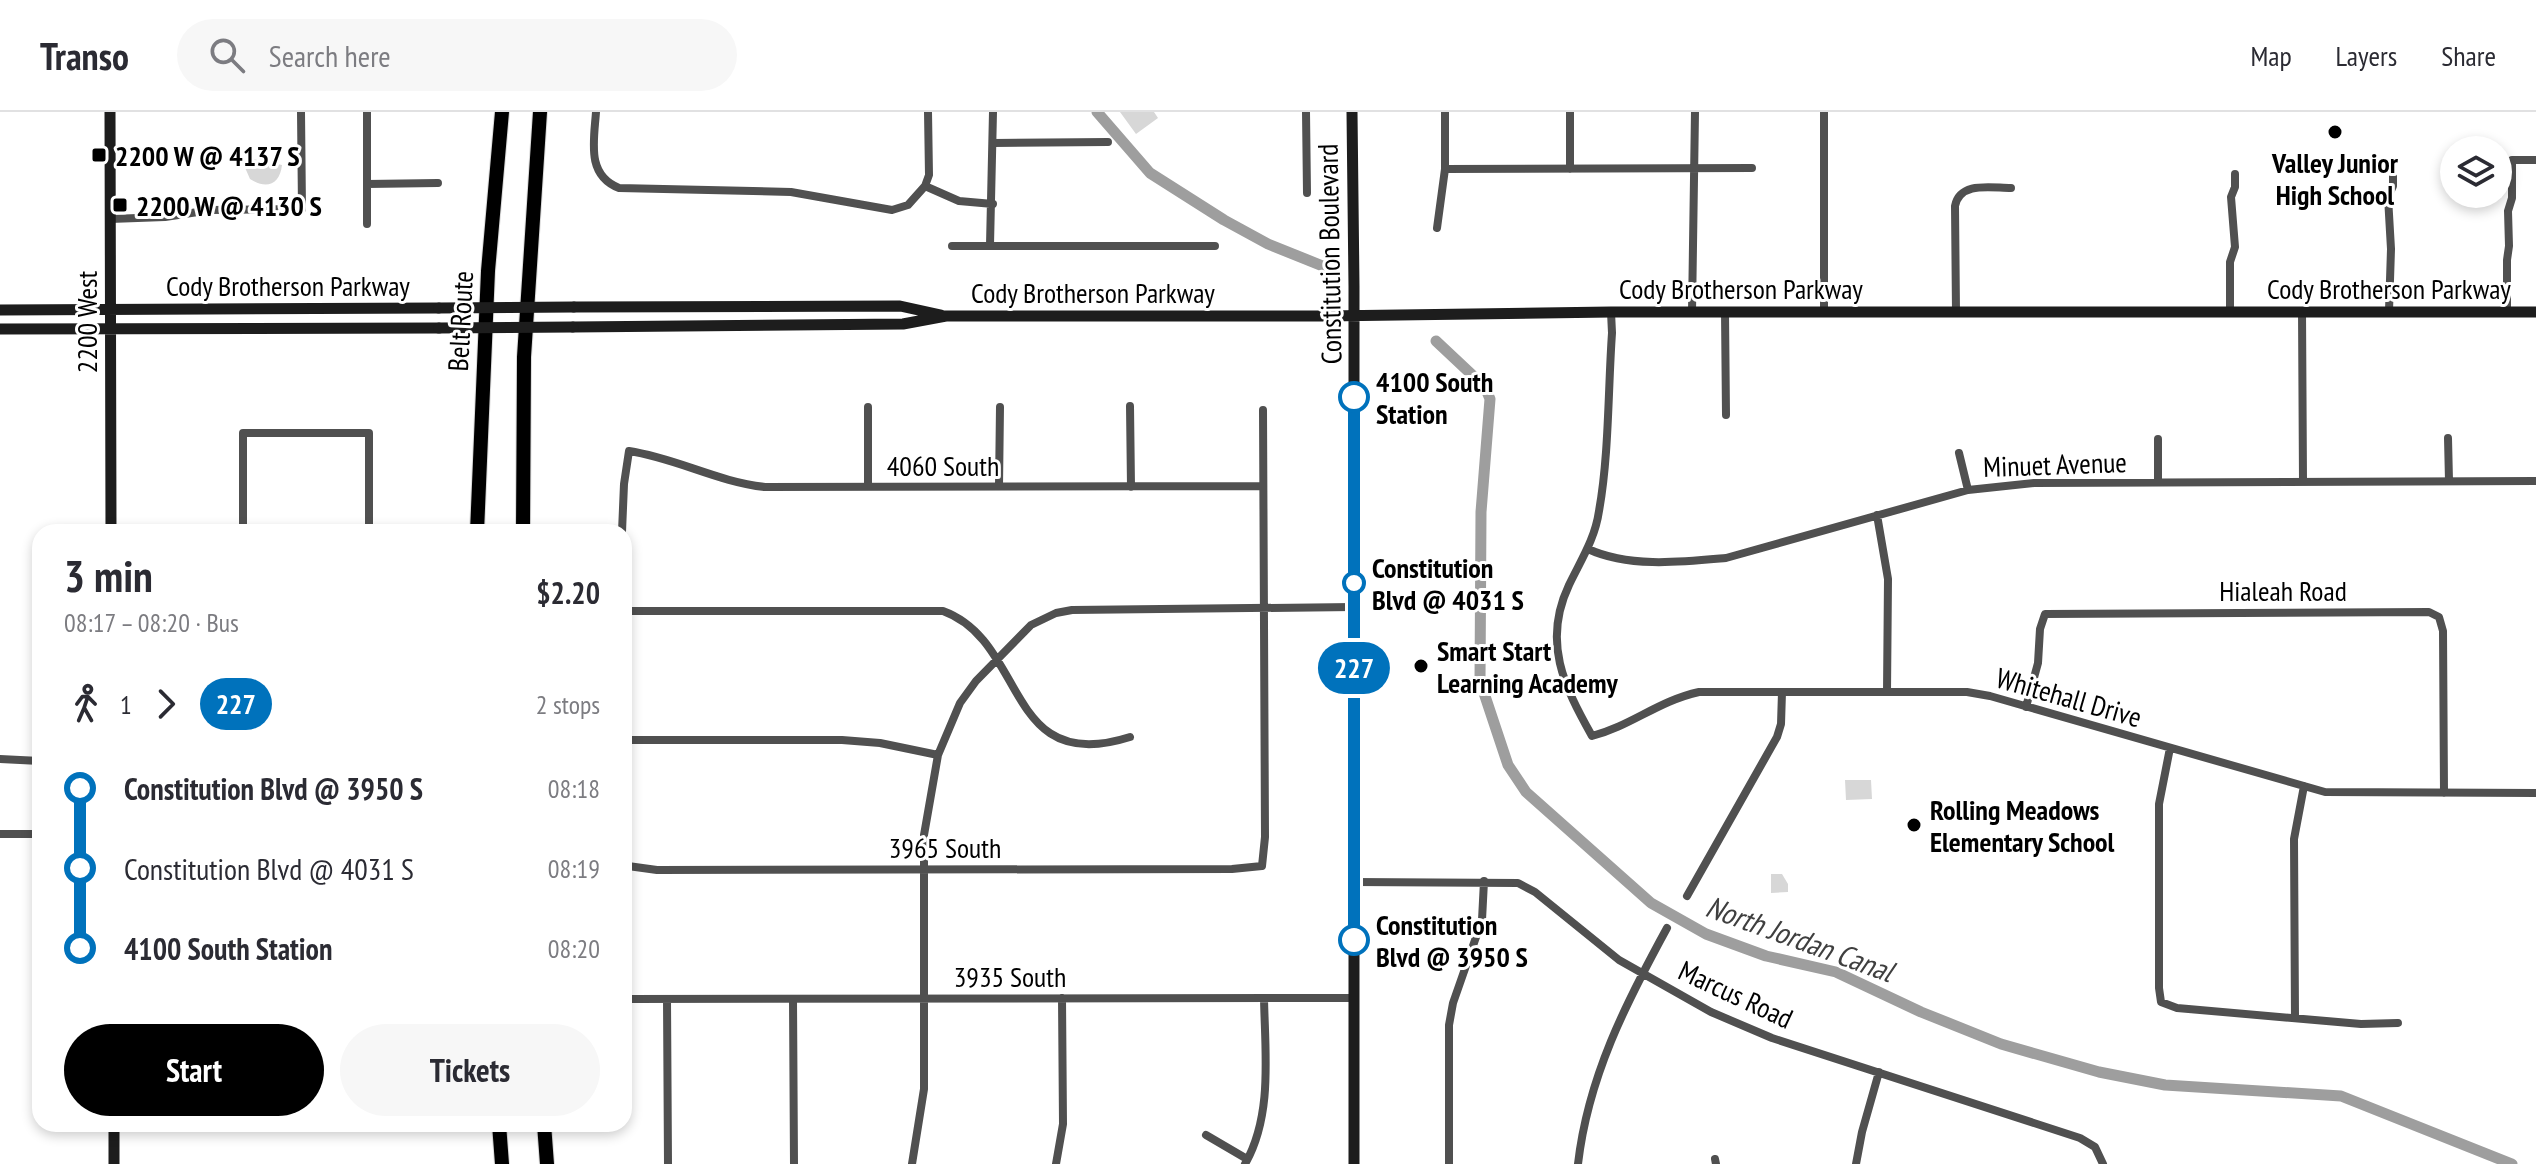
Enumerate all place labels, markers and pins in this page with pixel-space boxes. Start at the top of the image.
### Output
marker: Valley Junior High School [2326,123,2344,141]
place label: 2200 W @ 4137 S [115,137,300,174]
place label: Valley Junior High School [2271,144,2399,213]
marker: 2200 W @ 4137 S [90,146,108,164]
place label: 2200 W @ 4130 S [136,187,322,224]
marker: 2200 W @ 4130 S [111,196,129,214]
place label: 4100 South Station [1376,363,1493,432]
marker: 4100 South Station [1339,382,1369,412]
place label: Constitution Blvd @ 4031 S [1372,549,1524,618]
marker: Constitution Blvd @ 4031 S [1343,572,1365,594]
place label: Smart Start Learning Academy [1437,632,1618,701]
marker: Smart Start Learning Academy [1412,657,1430,675]
place label: Rolling Meadows Elementary School [1930,791,2115,860]
marker: Rolling Meadows Elementary School [1905,816,1923,834]
place label: Constitution Blvd @ 3950 S [1376,906,1528,975]
marker: Constitution Blvd @ 3950 S [1339,925,1369,955]

